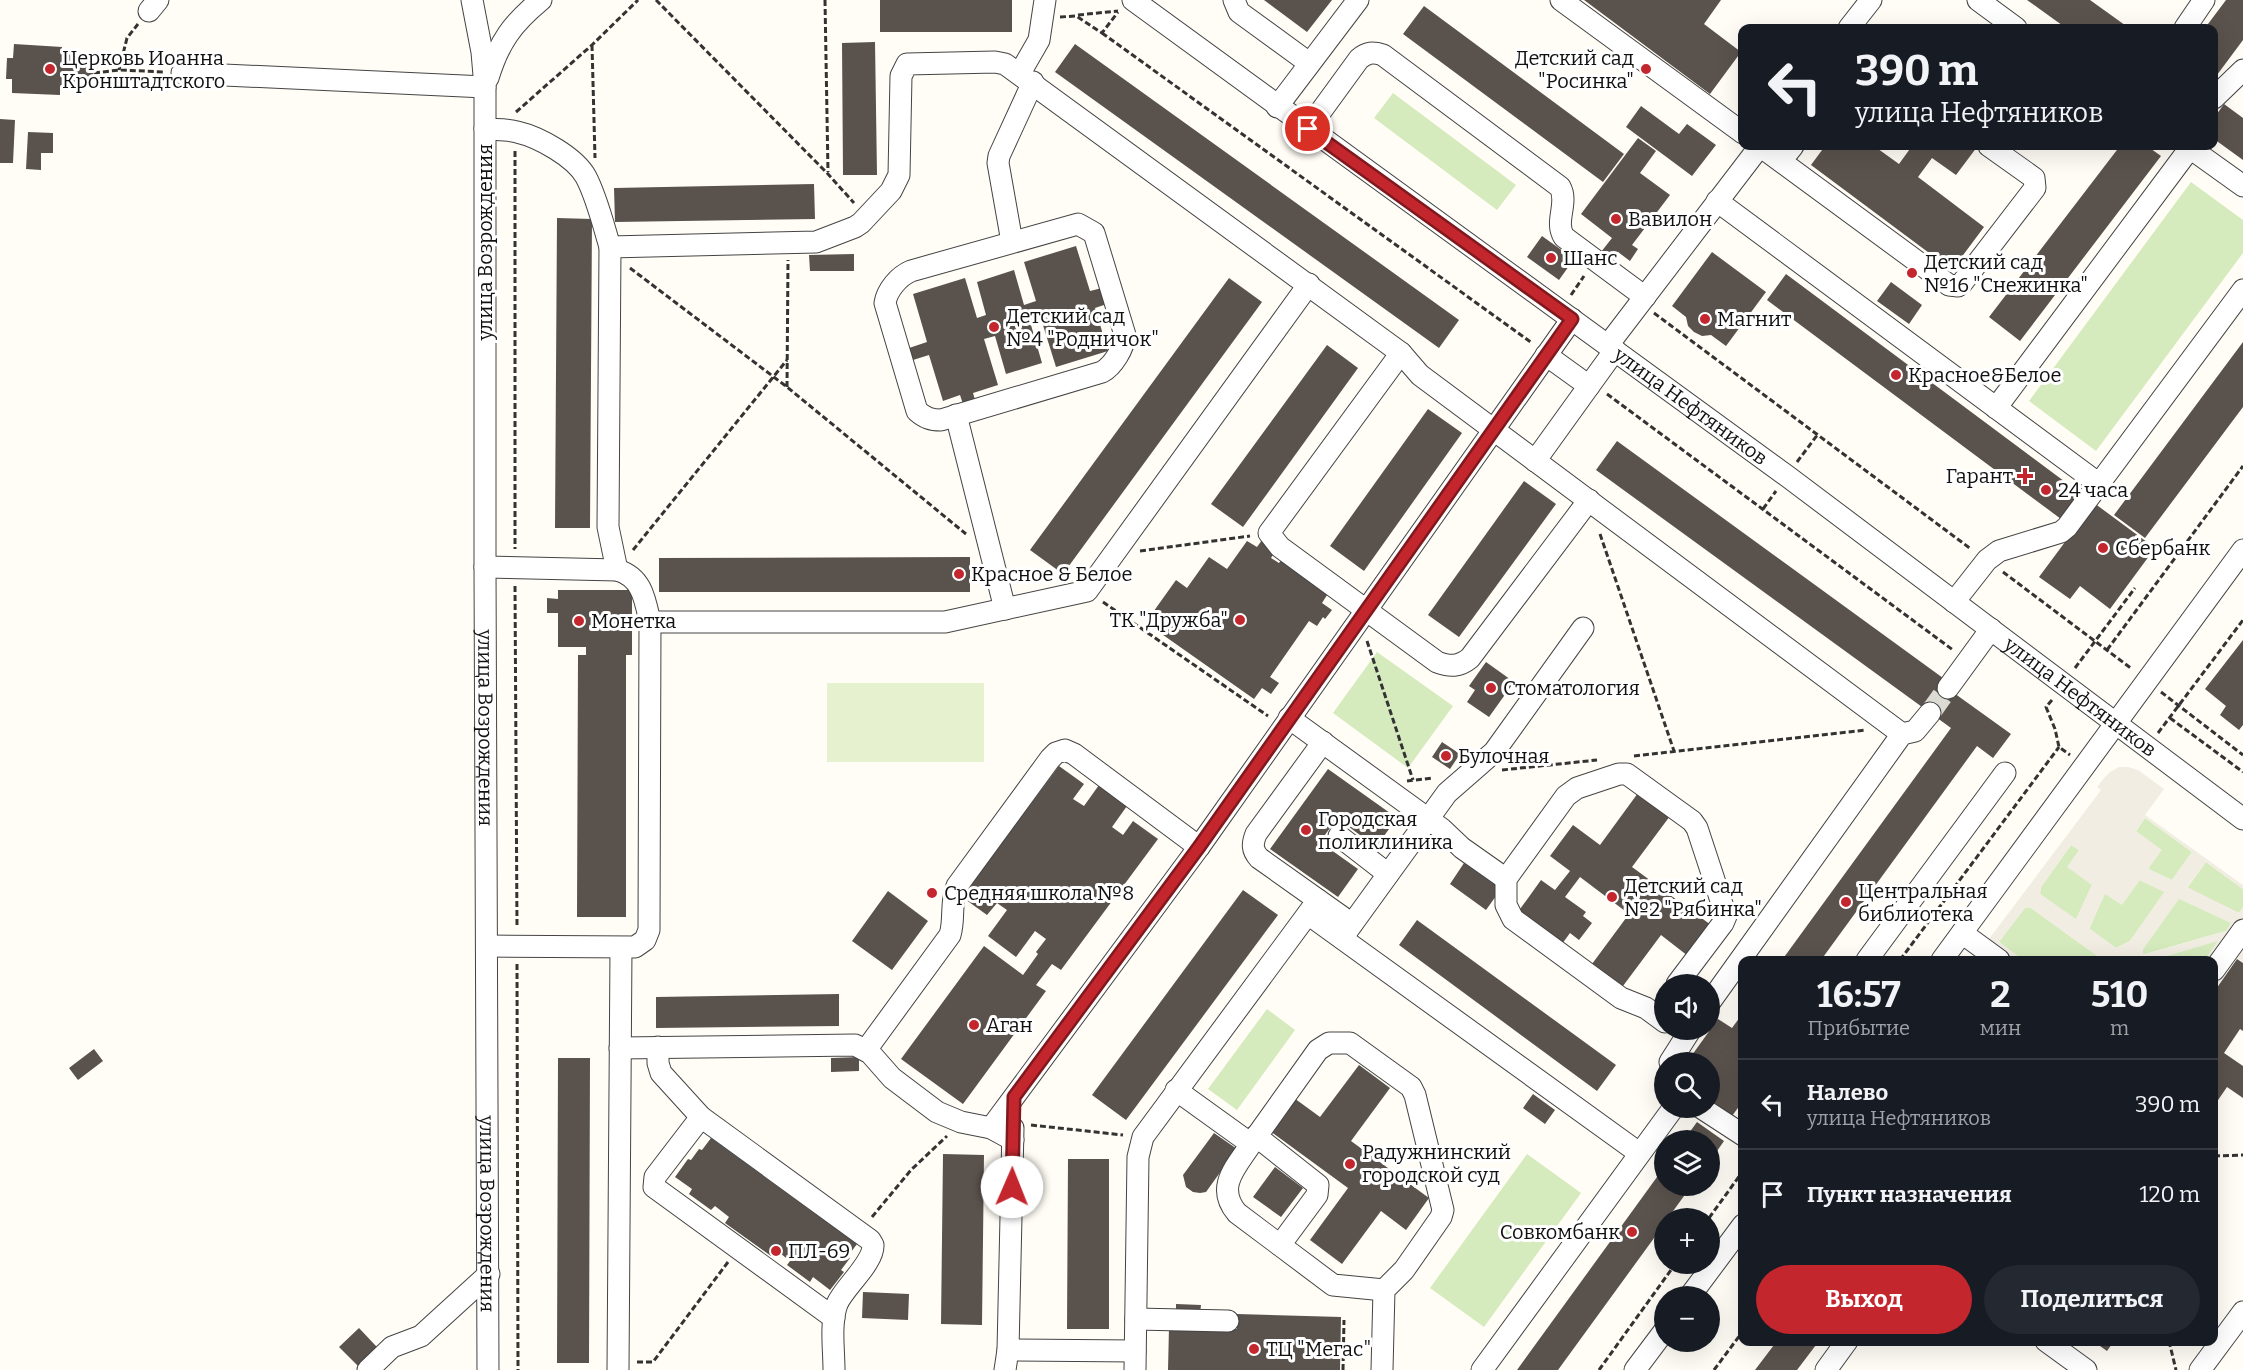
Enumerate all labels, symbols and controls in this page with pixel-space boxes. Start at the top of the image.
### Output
place label: Церковь Иоанна Кронштадтского [62,46,225,93]
place label: Детский сад "Росинка" [1515,46,1634,93]
text: 390 m [1855,46,1978,96]
icon: left [1756,48,1834,126]
marker: Церковь Иоанна Кронштадтского [43,62,57,76]
marker: Детский сад "Росинка" [1639,62,1653,76]
text: улица Нефтяников [1855,97,2103,129]
pin [1282,103,1333,154]
icon: arrive [1291,112,1324,145]
street label: улица Возрождения [473,144,497,341]
place label: Вавилон [1628,207,1712,231]
marker: Вавилон [1609,212,1623,226]
place label: Шанс [1563,246,1618,270]
place label: Детский сад №16 "Снежинка" [1924,250,2088,297]
marker: Шанс [1544,251,1558,265]
marker: Детский сад №16 "Снежинка" [1905,266,1919,280]
place label: Детский сад №4 "Родничок" [1006,304,1159,351]
place label: Магнит [1717,307,1791,331]
marker: Магнит [1698,312,1712,326]
marker: Детский сад №4 "Родничок" [987,320,1001,334]
street label: улица Нефтяников [1609,342,1772,470]
place label: Красное&Белое [1908,363,2061,387]
marker: Красное&Белое [1889,368,1903,382]
place label: Гарант [1946,464,2013,488]
marker: Гарант [2018,469,2032,483]
place label: 24 часа [2058,478,2128,502]
marker: 24 часа [2039,483,2053,497]
place label: Сбербанк [2115,536,2211,560]
marker: Сбербанк [2096,541,2110,555]
place label: Красное & Белое [971,562,1132,586]
marker: Красное & Белое [952,567,966,581]
place label: ТК "Дружба" [1110,608,1228,632]
place label: Монетка [591,609,676,633]
marker: ТК "Дружба" [1233,613,1247,627]
marker: Монетка [572,614,586,628]
street label: улица Возрождения [473,628,498,826]
street label: улица Нефтяников [1999,631,2161,762]
place label: Стоматология [1503,676,1640,700]
marker: Стоматология [1484,681,1498,695]
place label: Булочная [1458,744,1549,768]
marker: Булочная [1439,749,1453,763]
place label: Городская поликлиника [1318,807,1453,854]
marker: Городская поликлиника [1299,823,1313,837]
place label: Детский сад №2 "Рябинка" [1624,874,1762,921]
place label: Центральная библиотека [1858,879,1988,926]
place label: Средняя школа №8 [944,881,1134,905]
marker: Средняя школа №8 [925,886,939,900]
marker: Детский сад №2 "Рябинка" [1605,890,1619,904]
marker: Центральная библиотека [1839,895,1853,909]
text: 16:57 [1817,973,1901,1017]
text: 2 [1990,973,2011,1017]
text: 510 [2091,973,2148,1017]
map controls [1654,974,1720,1352]
button: sound [1654,974,1720,1040]
place label: Аган [986,1013,1033,1037]
text: Прибытие [1808,1016,1910,1040]
text: мин [1980,1016,2021,1040]
text: m [2110,1016,2129,1040]
marker: Аган [967,1018,981,1032]
button: search [1654,1052,1720,1118]
text: Налево [1807,1079,1888,1106]
icon: left [1756,1088,1789,1121]
text: 390 m [2135,1091,2200,1118]
text: улица Нефтяников [1807,1106,1991,1130]
street label: улица Возрождения [475,1114,500,1312]
button: layers [1654,1130,1720,1196]
place label: Радужнинский городской суд [1362,1140,1511,1187]
position arrow [980,1155,1044,1219]
marker: Радужнинский городской суд [1343,1157,1357,1171]
icon: arrive [1756,1178,1789,1211]
text: Пункт назначения [1807,1181,2012,1208]
text: 120 m [2140,1181,2200,1208]
button: + [1654,1208,1720,1274]
place label: Совкомбанк [1500,1220,1620,1244]
marker: Совкомбанк [1625,1225,1639,1239]
place label: ПЛ-69 [788,1239,850,1263]
marker: ПЛ-69 [769,1244,783,1258]
button: Выход [1756,1265,1972,1334]
button: Поделиться [1984,1265,2200,1334]
button: − [1654,1286,1720,1352]
place label: ТЦ "Мегас" [1266,1337,1371,1361]
marker: ТЦ "Мегас" [1247,1342,1261,1356]

